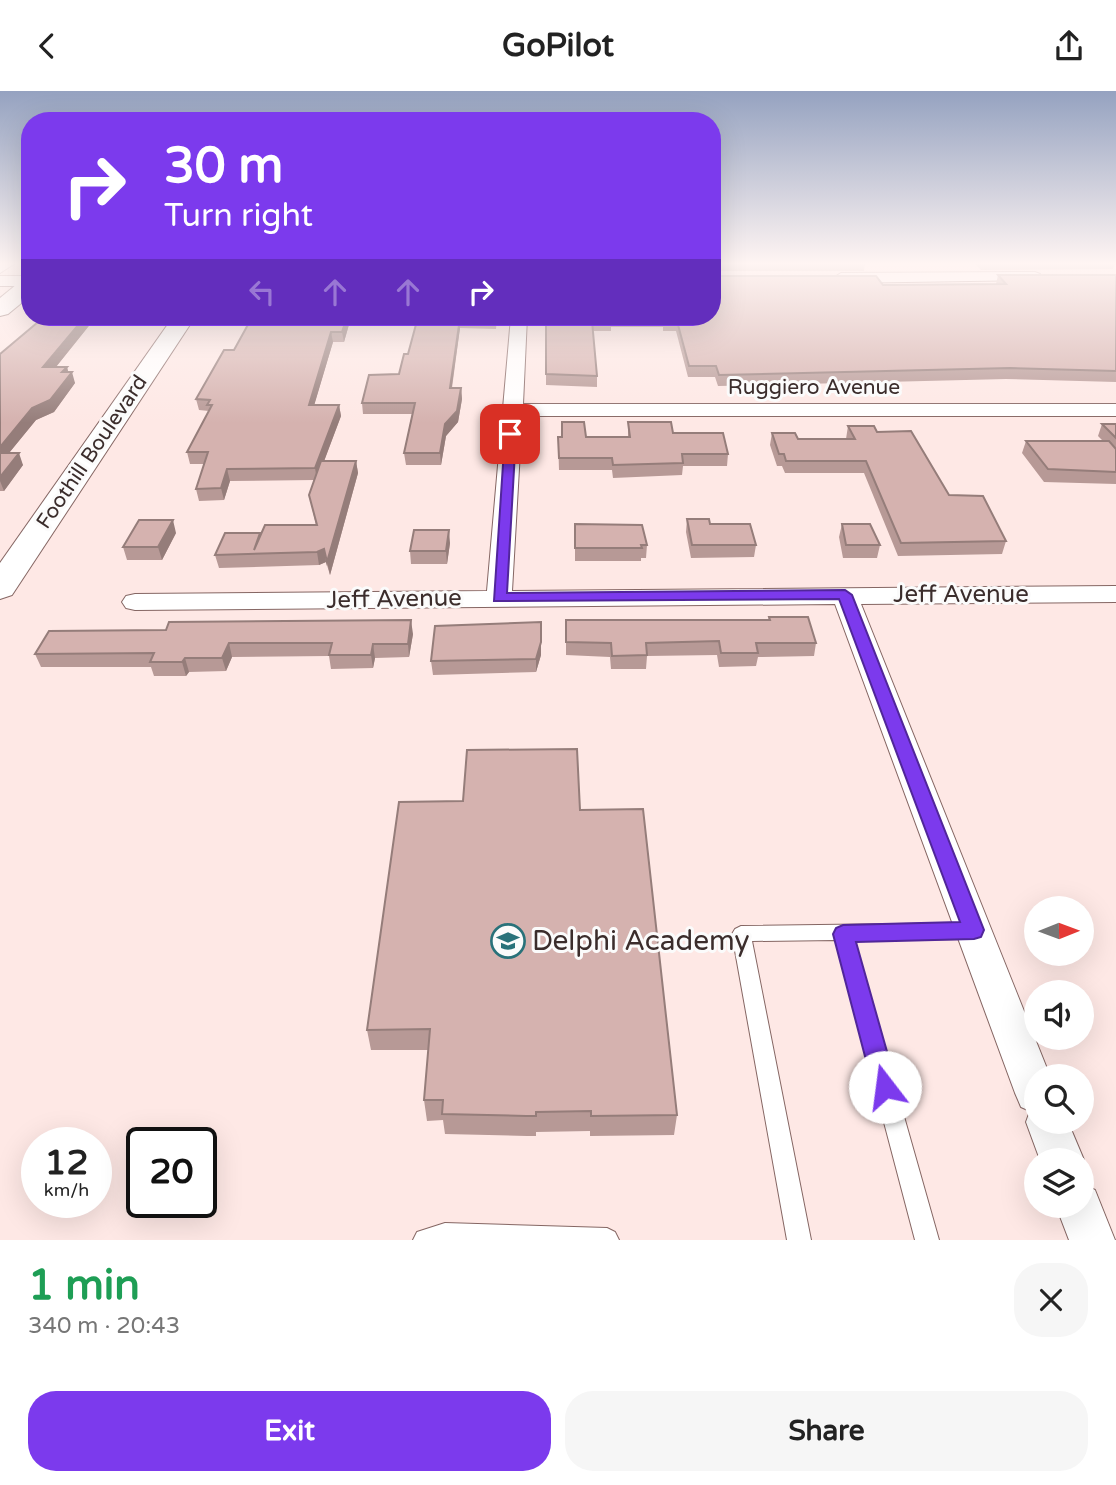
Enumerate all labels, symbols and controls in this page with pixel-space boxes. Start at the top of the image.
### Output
icon: back [28,27,66,65]
text: GoPilot [502,27,614,65]
icon: share [1050,27,1088,65]
text: 30 m [164,137,283,196]
icon: right [49,140,140,231]
text: Turn right [164,197,313,235]
icon: left [243,273,281,311]
icon: ahead [316,273,354,311]
icon: ahead [389,273,427,311]
icon: right [462,273,500,311]
street label: Foothill Boulevard [31,370,153,534]
street label: Ruggiero Avenue [728,375,900,400]
pin [480,404,540,464]
icon: arrive [491,415,529,453]
street label: Jeff Avenue [893,580,1029,609]
street label: Jeff Avenue [326,583,462,615]
north arrow [1024,896,1094,966]
map controls [1024,896,1094,1218]
school or university icon: Delphi Academy [489,922,527,960]
place label: Delphi Academy [532,924,750,958]
button: sound [1024,980,1094,1050]
position arrow [848,1050,922,1124]
button: search [1024,1064,1094,1134]
speed limit sign: 20 [126,1127,217,1218]
text: 12 [45,1142,88,1184]
button: layers [1024,1148,1094,1218]
text: km/h [44,1179,89,1201]
text: 1 min [28,1260,140,1311]
button: close [1014,1263,1088,1337]
text: 340 m · 20:43 [28,1312,180,1340]
button: Exit [28,1391,551,1471]
button: Share [565,1391,1088,1471]

